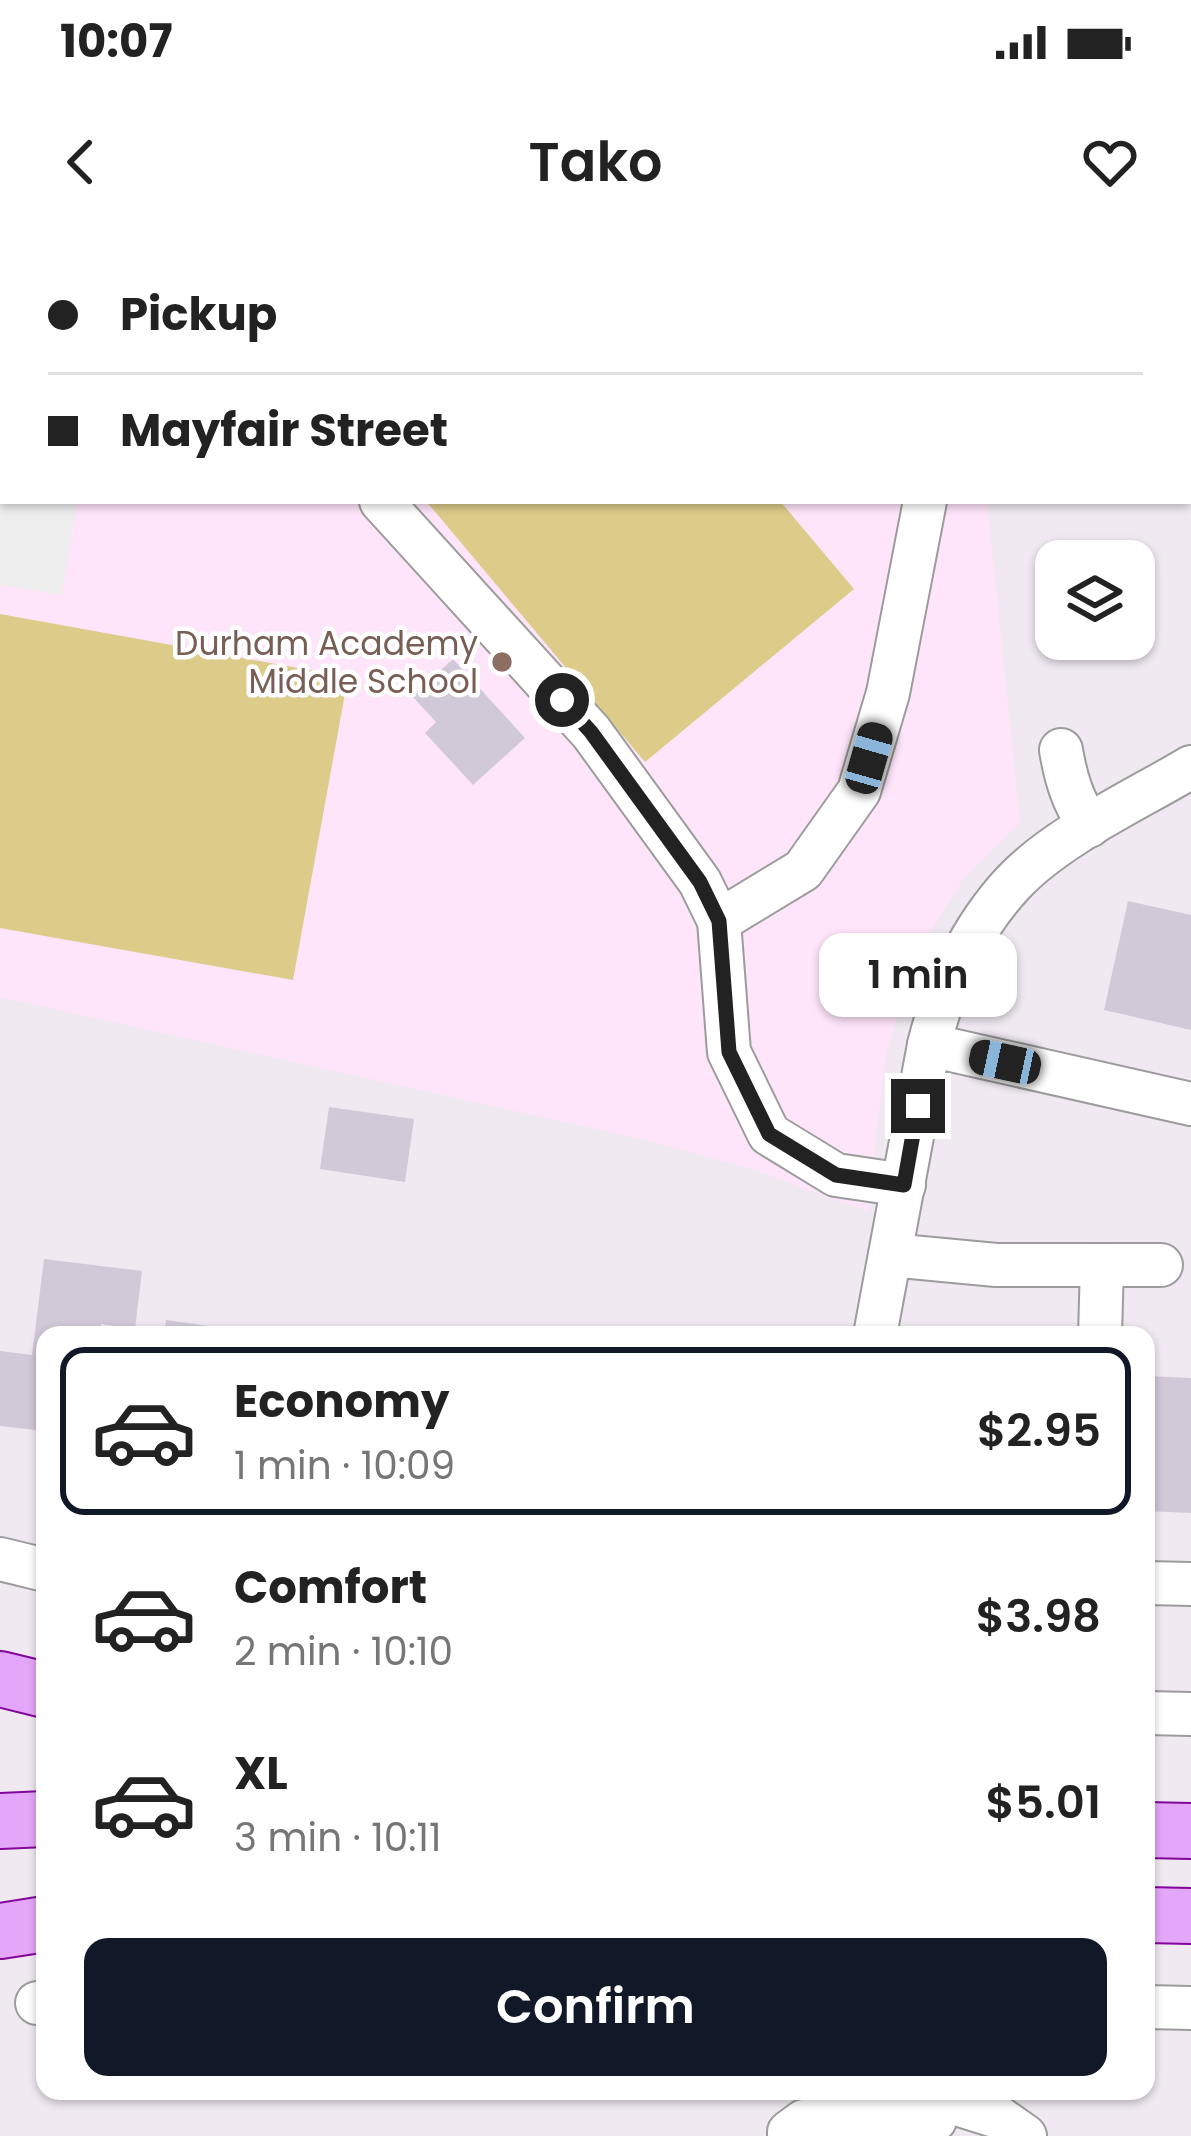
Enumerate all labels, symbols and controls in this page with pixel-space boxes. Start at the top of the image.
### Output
text: 10:07 [60,10,172,73]
text: Tako [529,124,662,200]
icon: back [48,129,114,195]
icon: heart [1077,129,1143,195]
text: Pickup [120,283,277,346]
text: Mayfair Street [120,399,448,462]
map controls [1035,540,1155,660]
button: layers [1035,540,1155,660]
place label: Durham Academy Middle School [175,620,478,705]
marker: Durham Academy Middle School [489,649,515,675]
route start [535,673,589,727]
car [842,718,896,798]
callout: 1 min [819,932,1017,1016]
text: 1 min [868,947,968,1002]
car [966,1037,1044,1087]
route end [891,1079,945,1133]
text: Economy [234,1370,449,1433]
icon: car [90,1377,198,1485]
text: $2.95 [977,1399,1101,1462]
text: 1 min · 10:09 [234,1438,455,1493]
text: Comfort [234,1556,427,1619]
icon: car [90,1563,198,1671]
text: $3.98 [976,1585,1101,1648]
text: 2 min · 10:10 [234,1624,453,1679]
text: XL [234,1742,288,1805]
icon: car [90,1749,198,1857]
text: $5.01 [986,1771,1101,1834]
text: 3 min · 10:11 [234,1810,441,1865]
button: Confirm [84,1938,1107,2076]

